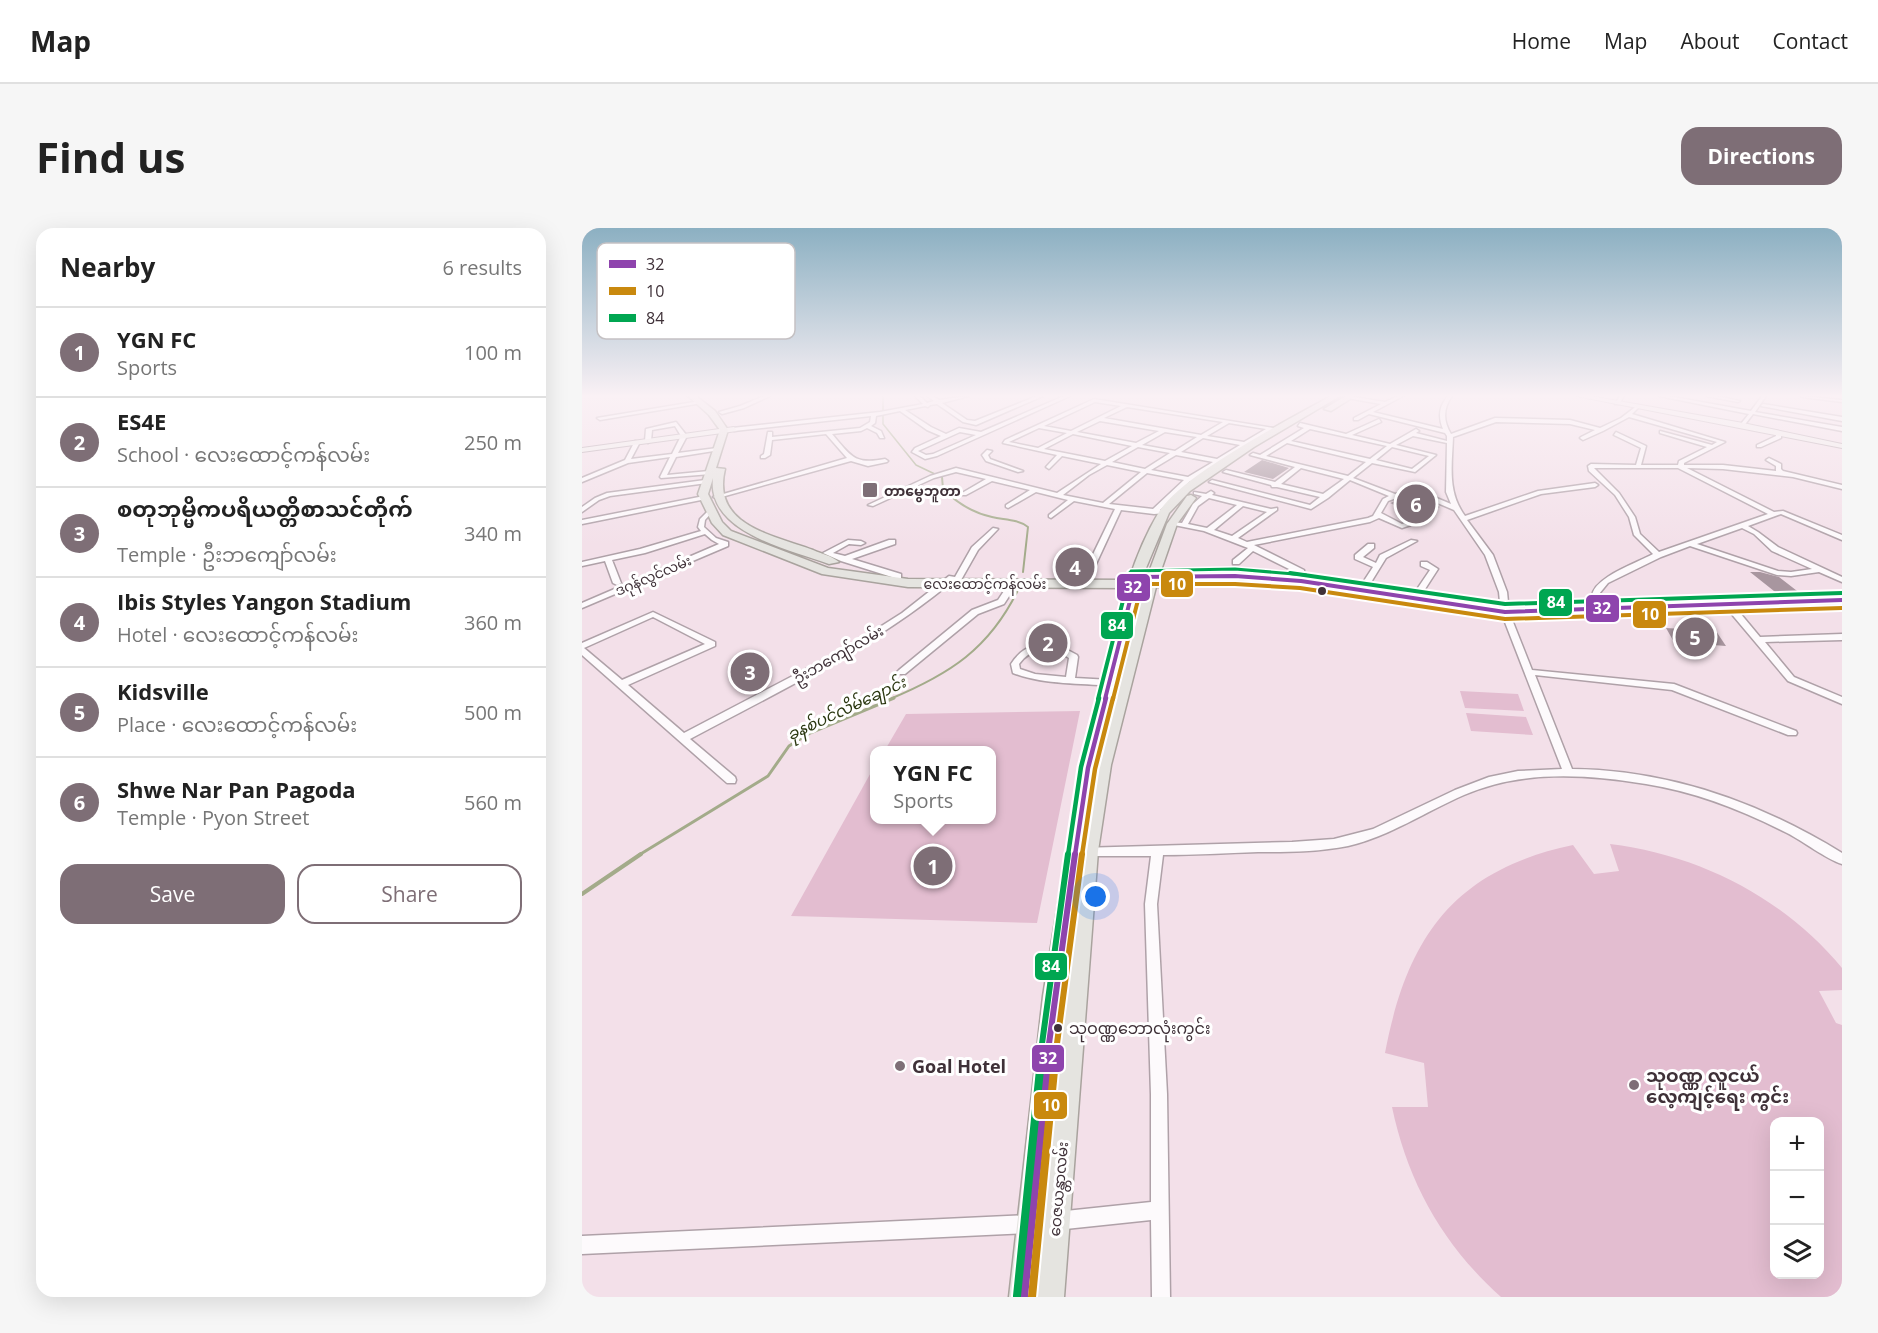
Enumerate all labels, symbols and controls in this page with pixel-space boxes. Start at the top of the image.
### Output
text: Map [30,22,91,60]
text: Home [1512,27,1571,55]
text: Map [1604,27,1647,55]
text: About [1680,27,1740,55]
text: Contact [1773,27,1848,55]
button: Directions [1681,127,1842,185]
text: Find us [36,128,185,185]
legend [597,243,795,339]
text: Nearby [60,249,155,285]
text: 32 [646,253,664,275]
text: 6 results [442,254,522,281]
text: 10 [646,280,664,302]
text: 84 [646,307,664,329]
text: YGN FC [117,324,196,354]
text: 1 [74,339,85,366]
text: 100 m [464,339,522,366]
text: Sports [117,354,177,381]
text: ES4E [117,406,166,436]
text: 2 [74,429,85,456]
text: 250 m [464,429,522,456]
text: School · လေးထောင့်ကန်လမ်း [117,441,370,468]
marker: တာမွေဘူတာ [861,481,879,499]
place label: တာမွေဘူတာ [884,481,961,503]
pin: 6 [1396,482,1436,526]
text: စတုဘုမ္မိကပရိယတ္တိစာသင်တိုက် [117,493,413,523]
text: 3 [74,520,85,547]
text: 340 m [464,520,522,547]
text: Temple · ဦးဘကျော်လမ်း [117,541,337,568]
pin: 4 [1056,544,1094,590]
street label: ဒဂုန်လွင်လမ်း [612,550,695,602]
line badge: 10 [1160,570,1194,598]
line badge: 32 [1116,573,1151,602]
text: 10 [1168,573,1186,595]
street label: လေးထောင့်ကန်လမ်း [924,574,1046,596]
text: 32 [1124,576,1142,598]
unlabelled marker [1316,585,1328,597]
text: Ibis Styles Yangon Stadium [117,586,411,616]
line badge: 84 [1538,588,1573,617]
text: 84 [1547,591,1565,613]
line badge: 32 [1585,594,1620,623]
text: 32 [1593,597,1611,619]
line badge: 10 [1632,600,1667,629]
text: 10 [1641,603,1659,625]
text: 4 [74,609,85,636]
text: 360 m [464,609,522,636]
line badge: 84 [1100,611,1134,640]
text: 84 [1108,614,1126,636]
pin: 5 [1676,614,1714,660]
street label: ဦးဘကျော်လမ်း [789,620,888,691]
pin: 2 [1028,620,1068,666]
text: Hotel · လေးထောင့်ကန်လမ်း [117,621,358,648]
pin: 3 [730,650,770,694]
water label: ခုနစ်ပင်လိမ်ချောင်း [783,670,912,748]
text: Kidsville [117,676,209,706]
text: 5 [74,699,85,726]
text: 500 m [464,699,522,726]
text: Place · လေးထောင့်ကန်လမ်း [117,711,357,738]
popup [870,746,996,824]
text: YGN FC [893,757,973,787]
text: Shwe Nar Pan Pagoda [117,774,356,804]
text: Sports [893,787,953,814]
text: 6 [74,789,85,816]
text: 560 m [464,789,522,816]
text: Temple · Pyon Street [117,804,309,831]
pin: 1 [914,844,952,888]
button: Save [60,864,285,924]
button: Share [297,864,522,924]
your location [1081,882,1110,911]
line badge: 84 [1034,952,1068,981]
text: 84 [1042,955,1060,977]
place label: သုဝဏ္ဏဘောလုံးကွင်း [1069,1017,1211,1043]
marker: သုဝဏ္ဏဘောလုံးကွင်း [1052,1022,1064,1034]
line badge: 32 [1031,1044,1065,1073]
text: 32 [1039,1047,1057,1069]
place label: Goal Hotel [912,1054,1006,1078]
marker: Goal Hotel [893,1059,907,1073]
place label: သုဝဏ္ဏ လူငယ် လေ့ကျင့်ရေး ကွင်း [1646,1063,1789,1112]
marker: သုဝဏ္ဏ လူငယ် လေ့ကျင့်ရေး ကွင်း [1627,1078,1641,1092]
line badge: 10 [1033,1091,1068,1120]
text: 10 [1042,1094,1060,1116]
map controls [1770,1117,1824,1279]
button: + [1770,1117,1824,1171]
street label: ဝေဇယန္တာလမ်း [1044,1141,1075,1237]
button: − [1770,1171,1824,1225]
button: layers [1770,1225,1824,1279]

